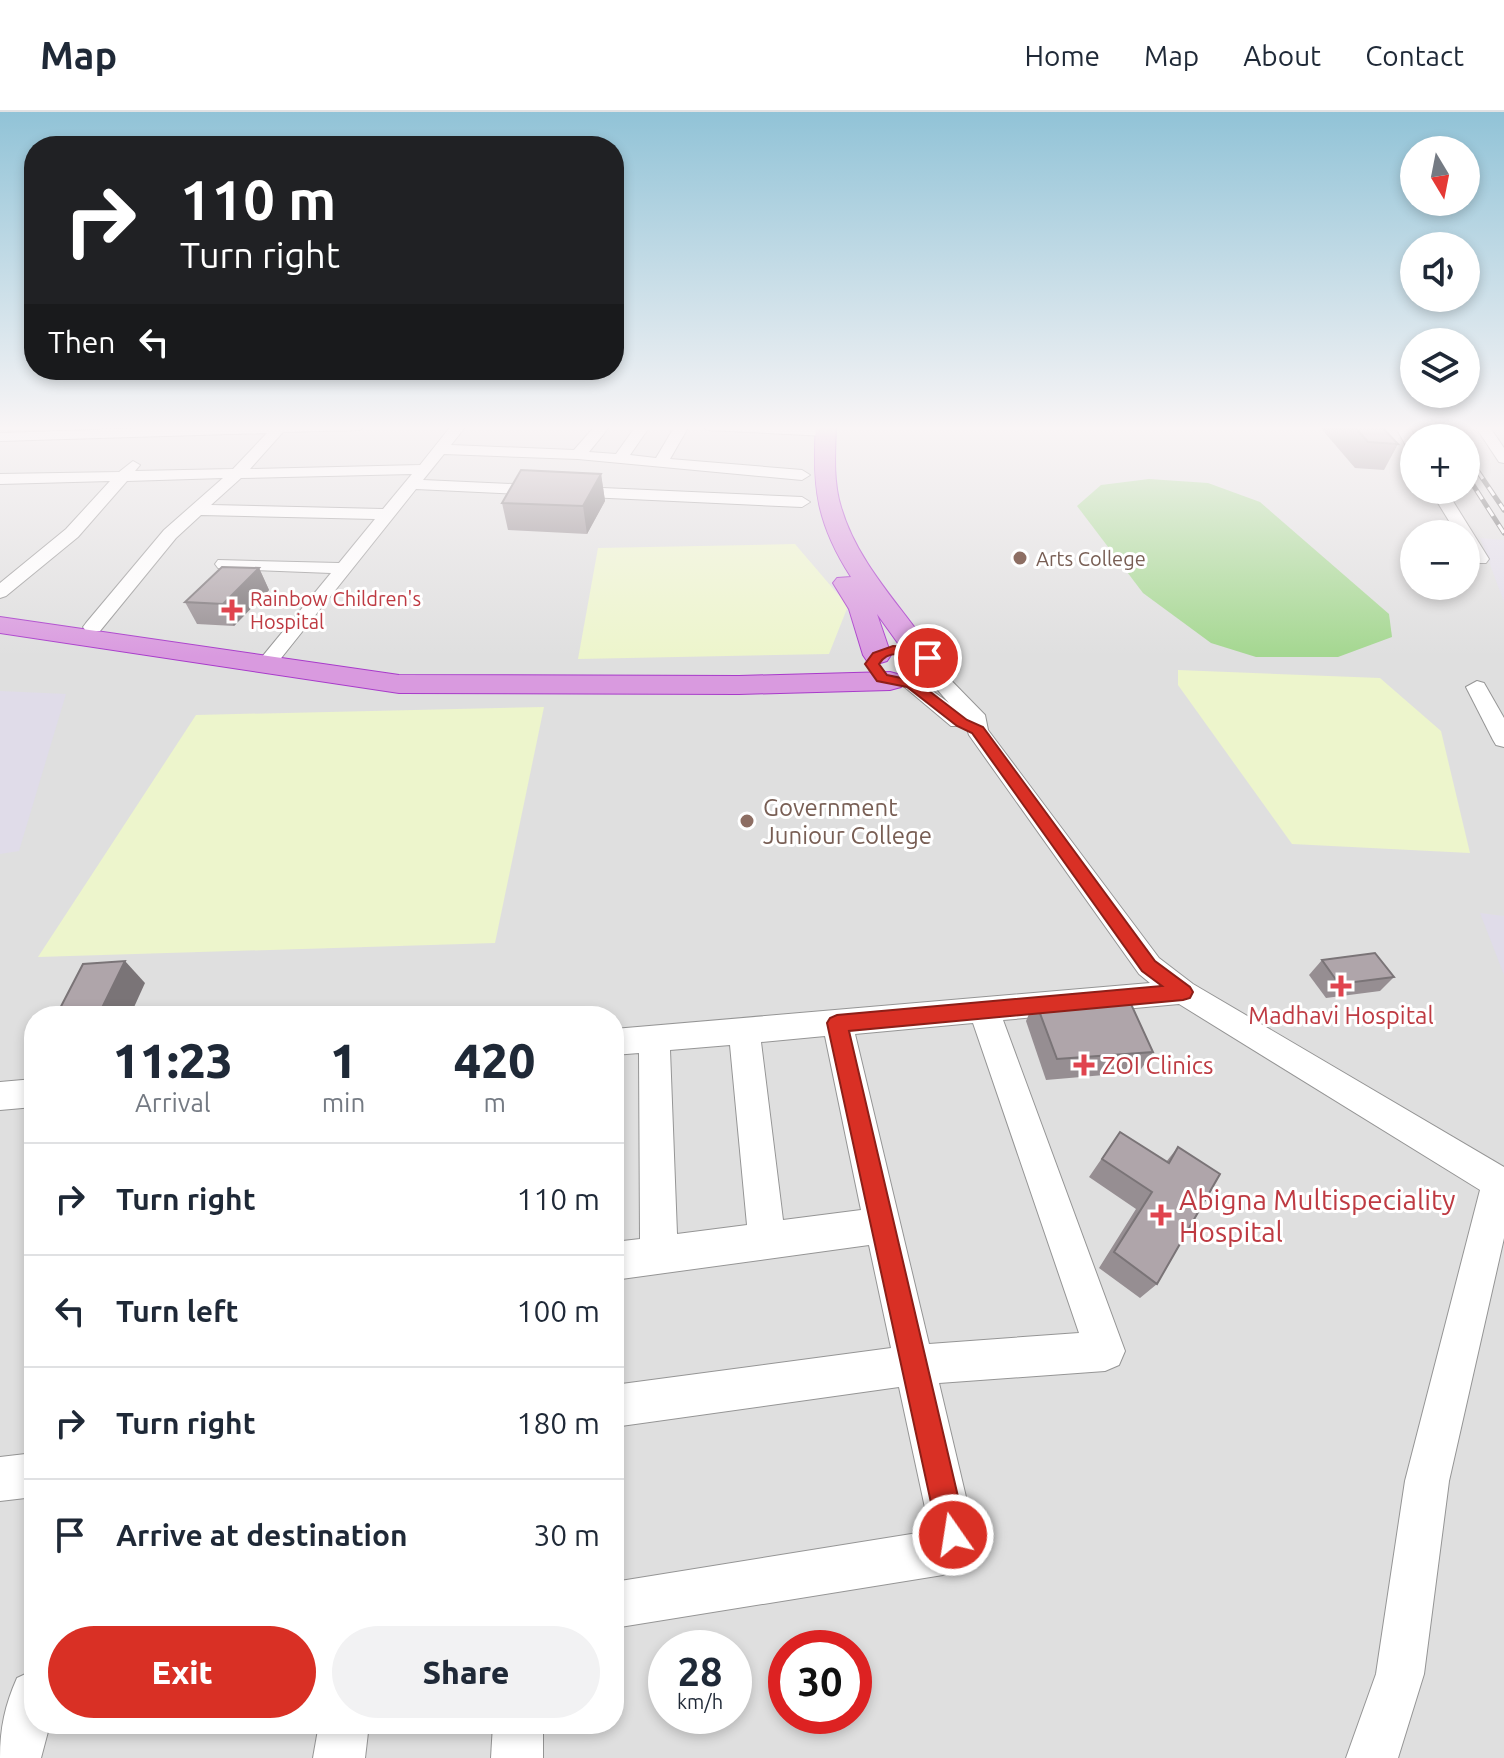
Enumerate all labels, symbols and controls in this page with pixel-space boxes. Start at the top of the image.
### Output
text: Map [40,34,117,76]
text: Home [1025,40,1100,71]
text: Map [1144,40,1199,71]
text: About [1243,40,1321,71]
text: Contact [1365,40,1464,71]
north arrow [1400,136,1480,216]
map controls [1400,136,1480,600]
icon: right [48,168,152,272]
text: 110 m [180,168,336,231]
button: sound [1400,232,1480,312]
text: Turn right [180,234,340,275]
icon: left [132,320,176,364]
text: Then [48,325,116,359]
button: layers [1400,328,1480,408]
button: + [1400,424,1480,504]
button: − [1400,520,1480,600]
place label: Arts College [1036,547,1146,570]
marker: Arts College [1011,549,1029,567]
place label: Rainbow Children's Hospital [250,587,421,633]
marker: Rainbow Children's Hospital [221,599,243,621]
pin [894,624,962,692]
icon: arrive [906,636,950,680]
place label: Government Juniour College [763,794,932,849]
marker: Government Juniour College [738,812,756,830]
marker: Madhavi Hospital [1330,975,1352,997]
place label: Madhavi Hospital [1248,1002,1434,1029]
text: 11:23 [113,1033,233,1087]
text: 1 [330,1033,357,1087]
text: 420 [454,1033,535,1087]
place label: ZOI Clinics [1102,1052,1213,1079]
marker: ZOI Clinics [1073,1054,1095,1076]
text: Arrival [135,1088,211,1117]
text: min [322,1088,365,1117]
text: m [483,1088,506,1117]
icon: right [48,1177,92,1221]
text: Turn right [116,1182,256,1216]
text: 110 m [516,1182,600,1216]
place label: Abigna Multispeciality Hospital [1179,1184,1456,1247]
marker: Abigna Multispeciality Hospital [1150,1204,1172,1226]
icon: left [48,1289,92,1333]
text: Turn left [116,1294,238,1328]
text: 100 m [516,1294,600,1328]
icon: right [48,1401,92,1445]
text: Turn right [116,1406,256,1440]
text: 180 m [516,1406,600,1440]
position arrow [911,1493,995,1577]
icon: arrive [48,1513,92,1557]
text: Arrive at destination [116,1518,408,1552]
text: 30 m [533,1518,600,1552]
button: Exit [48,1626,316,1718]
button: Share [332,1626,600,1718]
speed limit sign: 30 [768,1630,872,1734]
text: 28 [677,1649,723,1694]
text: km/h [677,1690,723,1713]

